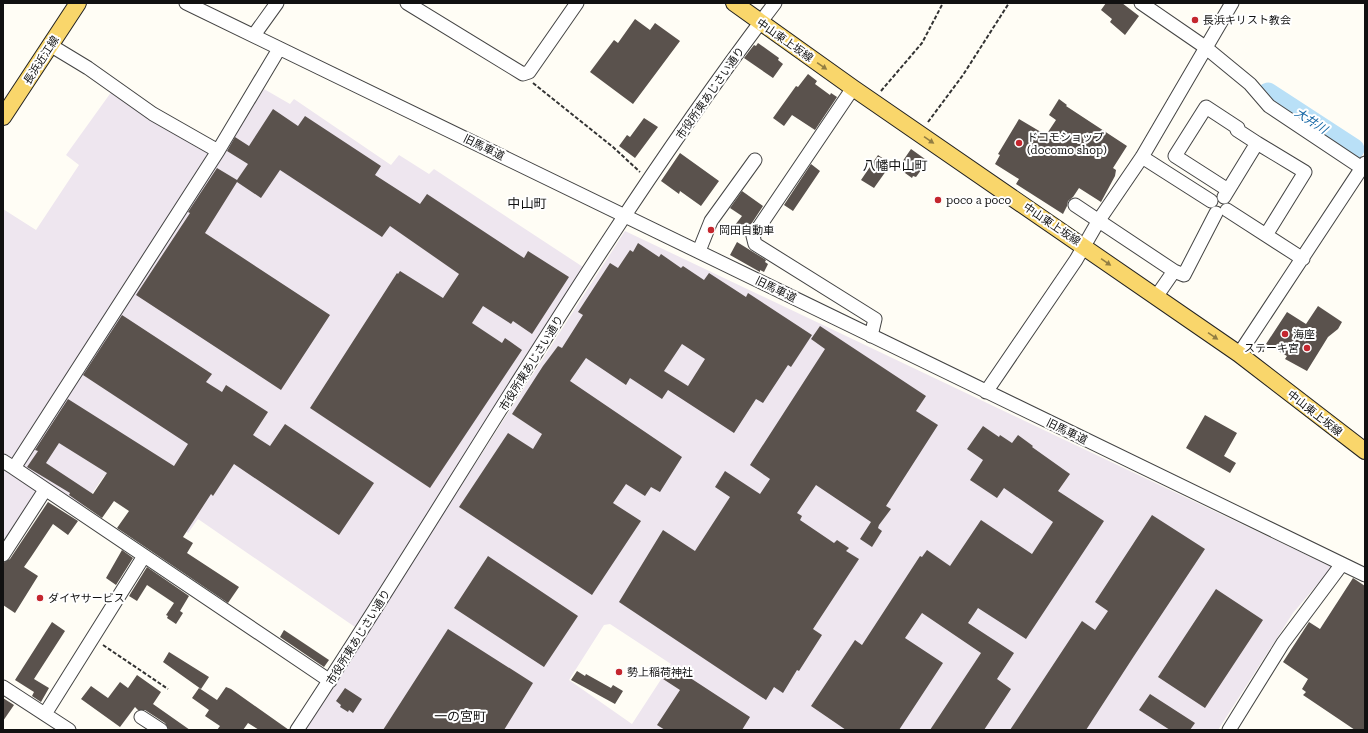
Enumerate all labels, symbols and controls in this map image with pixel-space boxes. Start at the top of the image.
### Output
place label: 長浜キリスト教会 [1203,14,1291,27]
marker: 長浜キリスト教会 [1190,15,1200,25]
street label: 中山東上坂線 [754,16,815,65]
street label: 長浜近江線 [21,34,62,87]
street label: 市役所東あじさい通り [674,45,747,142]
one-way arrow [817,62,828,70]
water label: 大井川 [1292,105,1332,138]
place label: ドコモショップ (docomo shop) [1027,131,1107,157]
street label: 旧馬車道 [461,132,506,163]
one-way arrow [924,136,935,144]
marker: ドコモショップ (docomo shop) [1014,138,1024,148]
district label: 八幡中山町 [862,158,928,173]
place label: poco a poco [946,194,1011,207]
marker: poco a poco [933,195,943,205]
district label: 中山町 [507,196,547,211]
street label: 中山東上坂線 [1021,201,1083,248]
place label: 岡田自動車 [719,224,774,237]
marker: 岡田自動車 [706,225,716,235]
one-way arrow [1100,257,1111,266]
street label: 旧馬車道 [753,274,798,305]
street label: 市役所東あじさい通り [497,313,566,413]
place label: 海座 [1293,328,1315,341]
marker: 海座 [1280,329,1290,339]
one-way arrow [1207,332,1218,340]
place label: ステーキ宮 [1244,342,1299,355]
marker: ステーキ宮 [1302,343,1312,353]
street label: 中山東上坂線 [1285,388,1345,439]
street label: 旧馬車道 [1044,416,1089,447]
street label: 市役所東あじさい通り [324,587,393,687]
place label: ダイヤサービス [48,592,125,605]
marker: ダイヤサービス [35,593,45,603]
place label: 勢上稲荷神社 [627,666,693,679]
marker: 勢上稲荷神社 [614,667,624,677]
district label: 一の宮町 [434,709,486,724]

